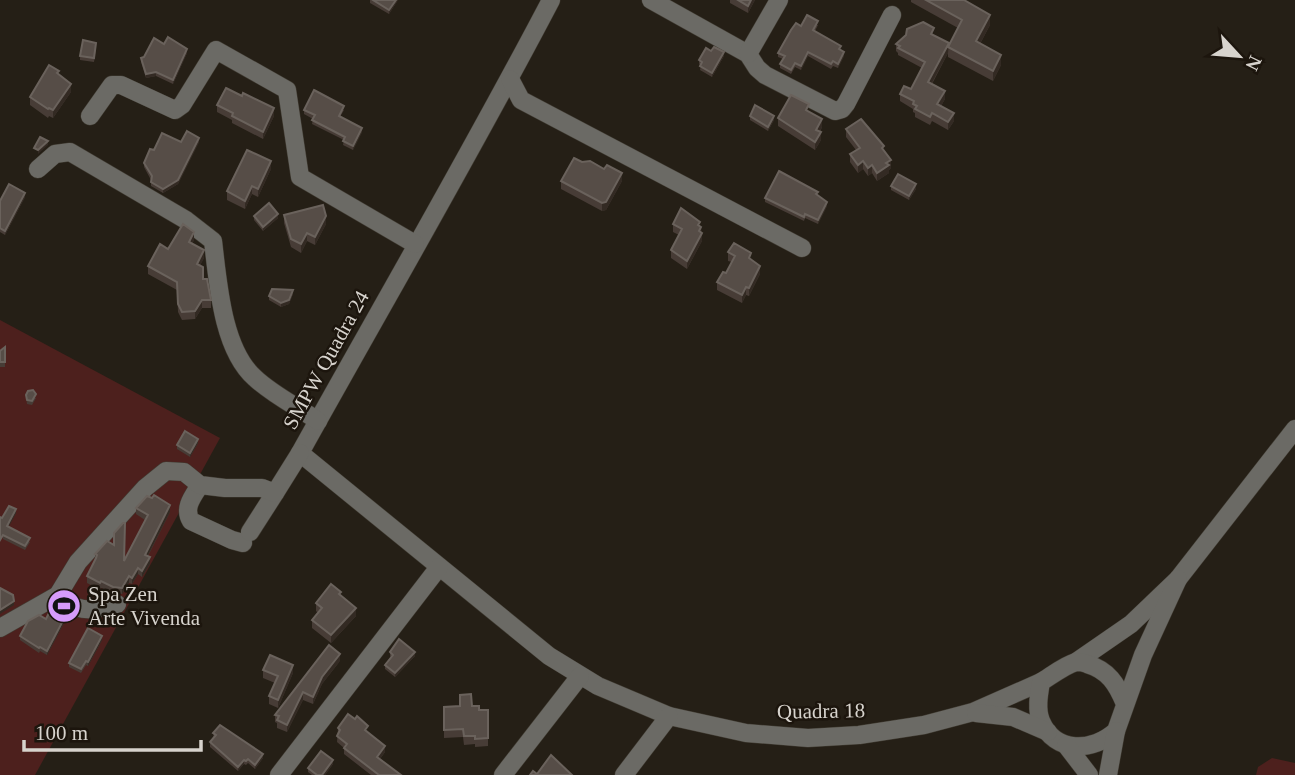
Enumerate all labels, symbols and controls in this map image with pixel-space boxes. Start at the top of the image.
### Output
north arrow [1204,21,1274,91]
text: N [1241,52,1266,74]
street label: SMPW Quadra 24 [278,286,374,434]
place label: Spa Zen Arte Vivenda [88,582,201,630]
sports icon: Spa Zen Arte Vivenda [45,587,83,625]
street label: Quadra 18 [777,698,865,724]
scale bar [24,708,201,752]
text: 100 m [35,721,88,745]

